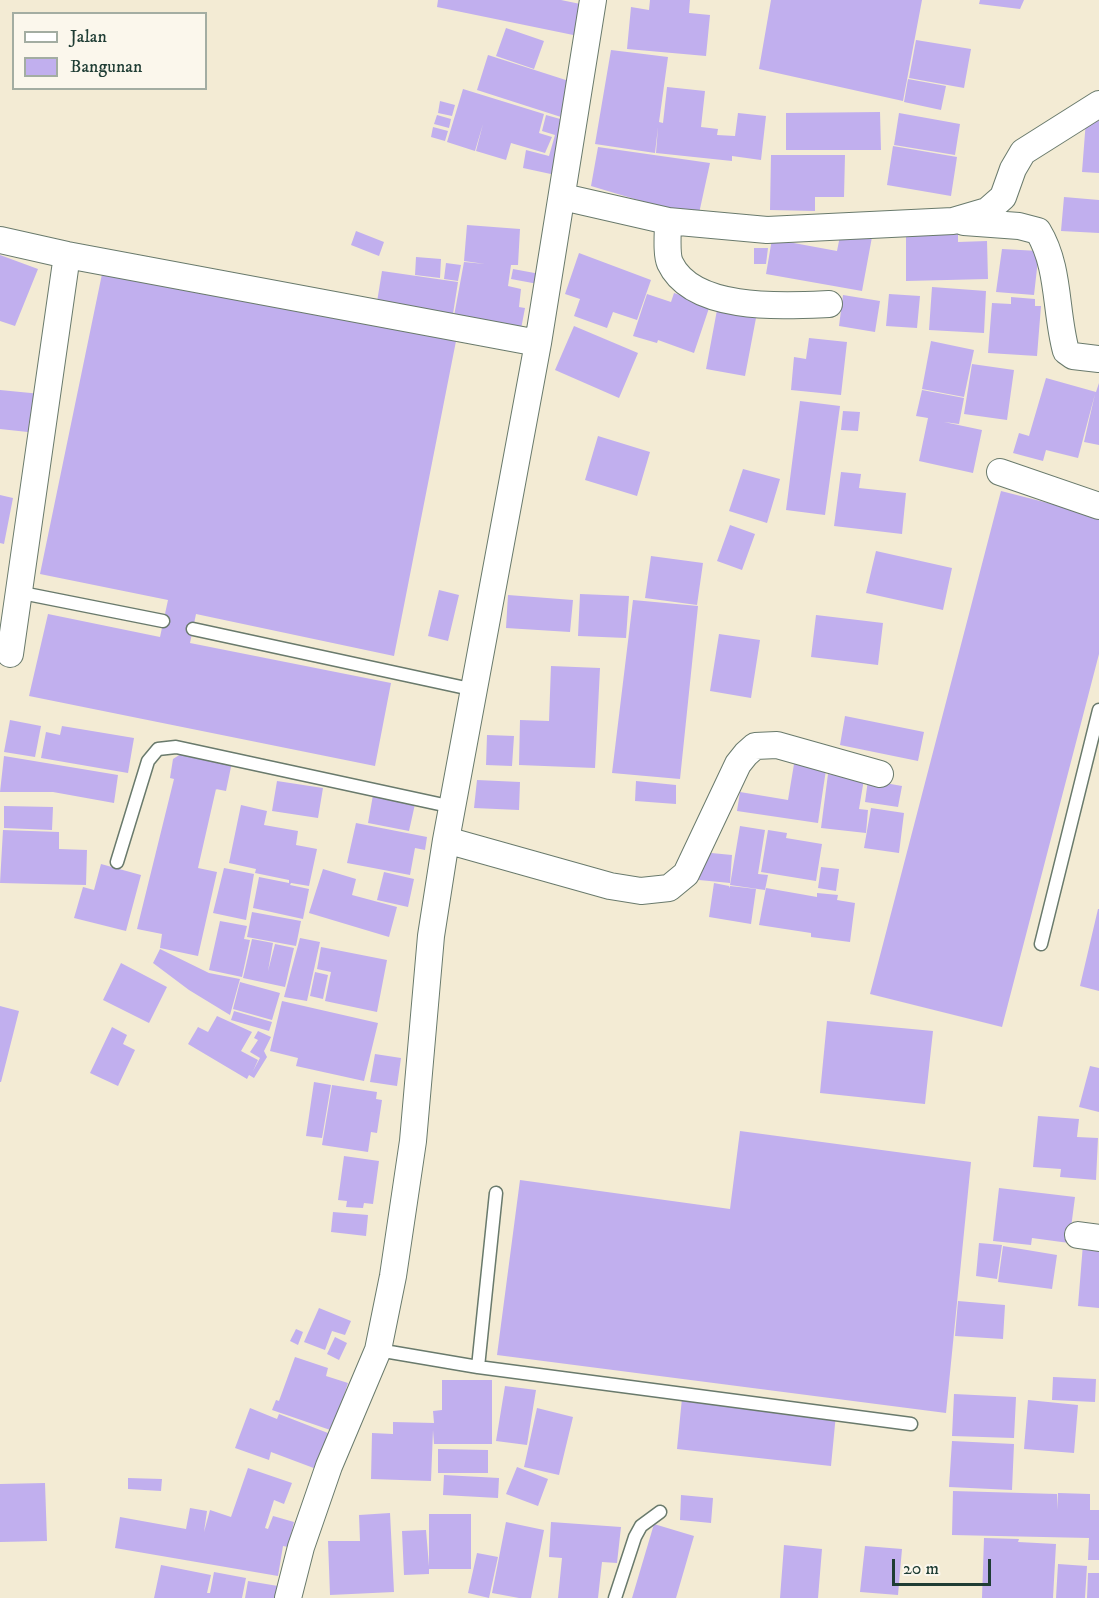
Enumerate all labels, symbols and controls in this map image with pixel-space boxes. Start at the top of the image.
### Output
legend [12,12,207,90]
text: Jalan [70,26,107,48]
text: Bangunan [70,56,142,78]
scale bar [895,1547,994,1585]
text: 20 m [903,1558,939,1580]

